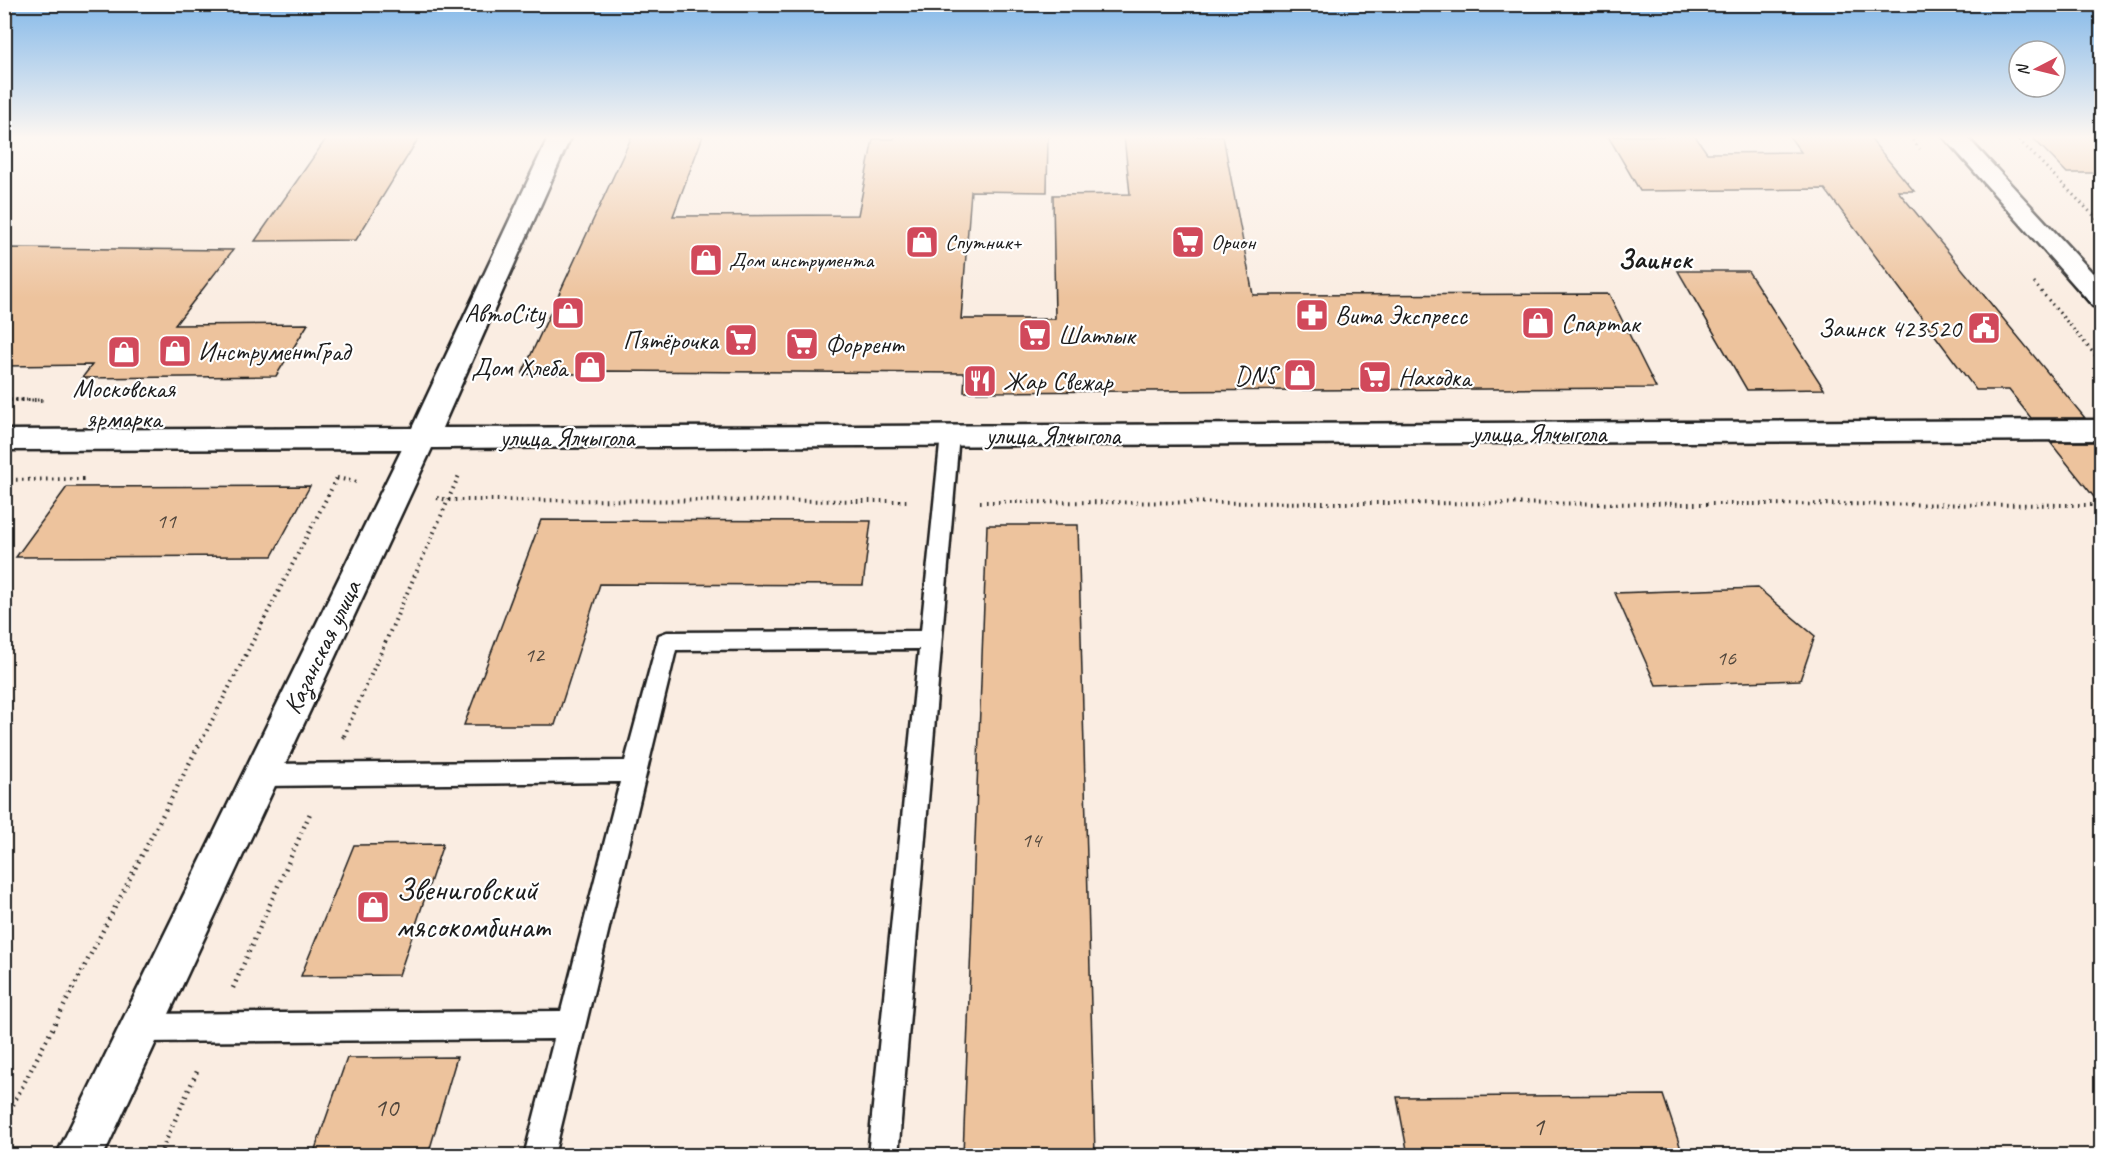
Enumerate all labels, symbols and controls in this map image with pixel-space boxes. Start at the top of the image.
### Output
north arrow [2007,39,2067,99]
text: N [2012,62,2034,77]
shop icon: Спутник+ [904,224,940,260]
supermarket icon: Орион [1170,224,1206,260]
place label: Спутник+ [945,228,1023,256]
place label: Орион [1211,228,1257,256]
shop icon: Дом инструмента [688,242,724,278]
district label: Заинск [1618,242,1694,276]
place label: Дом инструмента [729,246,874,274]
shop icon: АвтоCity [550,295,586,331]
place label: АвтоCity [464,297,547,330]
pharmacy icon: Вита Экспресс [1294,297,1330,333]
place label: Вита Экспресс [1335,299,1469,332]
shop icon: Спартак [1520,305,1556,341]
place label: Спартак [1561,307,1642,340]
public building icon: Заинск 423520 [1966,310,2002,346]
place label: Заинск 423520 [1818,312,1963,345]
supermarket icon: Шатлык [1017,317,1053,353]
place label: Шатлык [1058,319,1137,352]
supermarket icon: Пятёрочка [723,322,759,358]
place label: Пятёрочка [623,324,720,357]
supermarket icon: Форрент [784,326,820,362]
place label: Форрент [825,328,905,361]
shop icon: ИнструментГрад [157,333,193,369]
shop icon: Московская ярмарка [106,334,142,370]
place label: ИнструментГрад [198,335,353,368]
shop icon: Дом Хлеба [572,349,608,385]
place label: Дом Хлеба [471,351,569,384]
shop icon: DNS [1282,357,1318,393]
place label: DNS [1235,359,1281,392]
supermarket icon: Находка [1357,359,1393,395]
place label: Находка [1398,361,1473,394]
restaurant icon: Жар Свежар [962,363,998,399]
place label: Жар Свежар [1003,365,1114,398]
place label: Московская ярмарка [73,372,177,435]
street label: улица Ялчыгола [1470,417,1608,450]
street label: улица Ялчыгола [984,419,1122,452]
street label: улица Ялчыгола [498,421,636,454]
house number: 11 [156,507,177,535]
street label: Казанская улица [275,573,370,720]
house number: 12 [524,641,546,669]
house number: 16 [1716,644,1737,672]
house number: 14 [1021,826,1043,854]
place label: Звениговский мясокомбинат [396,869,552,947]
shop icon: Звениговский мясокомбинат [355,889,391,925]
house number: 10 [374,1090,400,1124]
house number: 1 [1532,1109,1546,1143]

